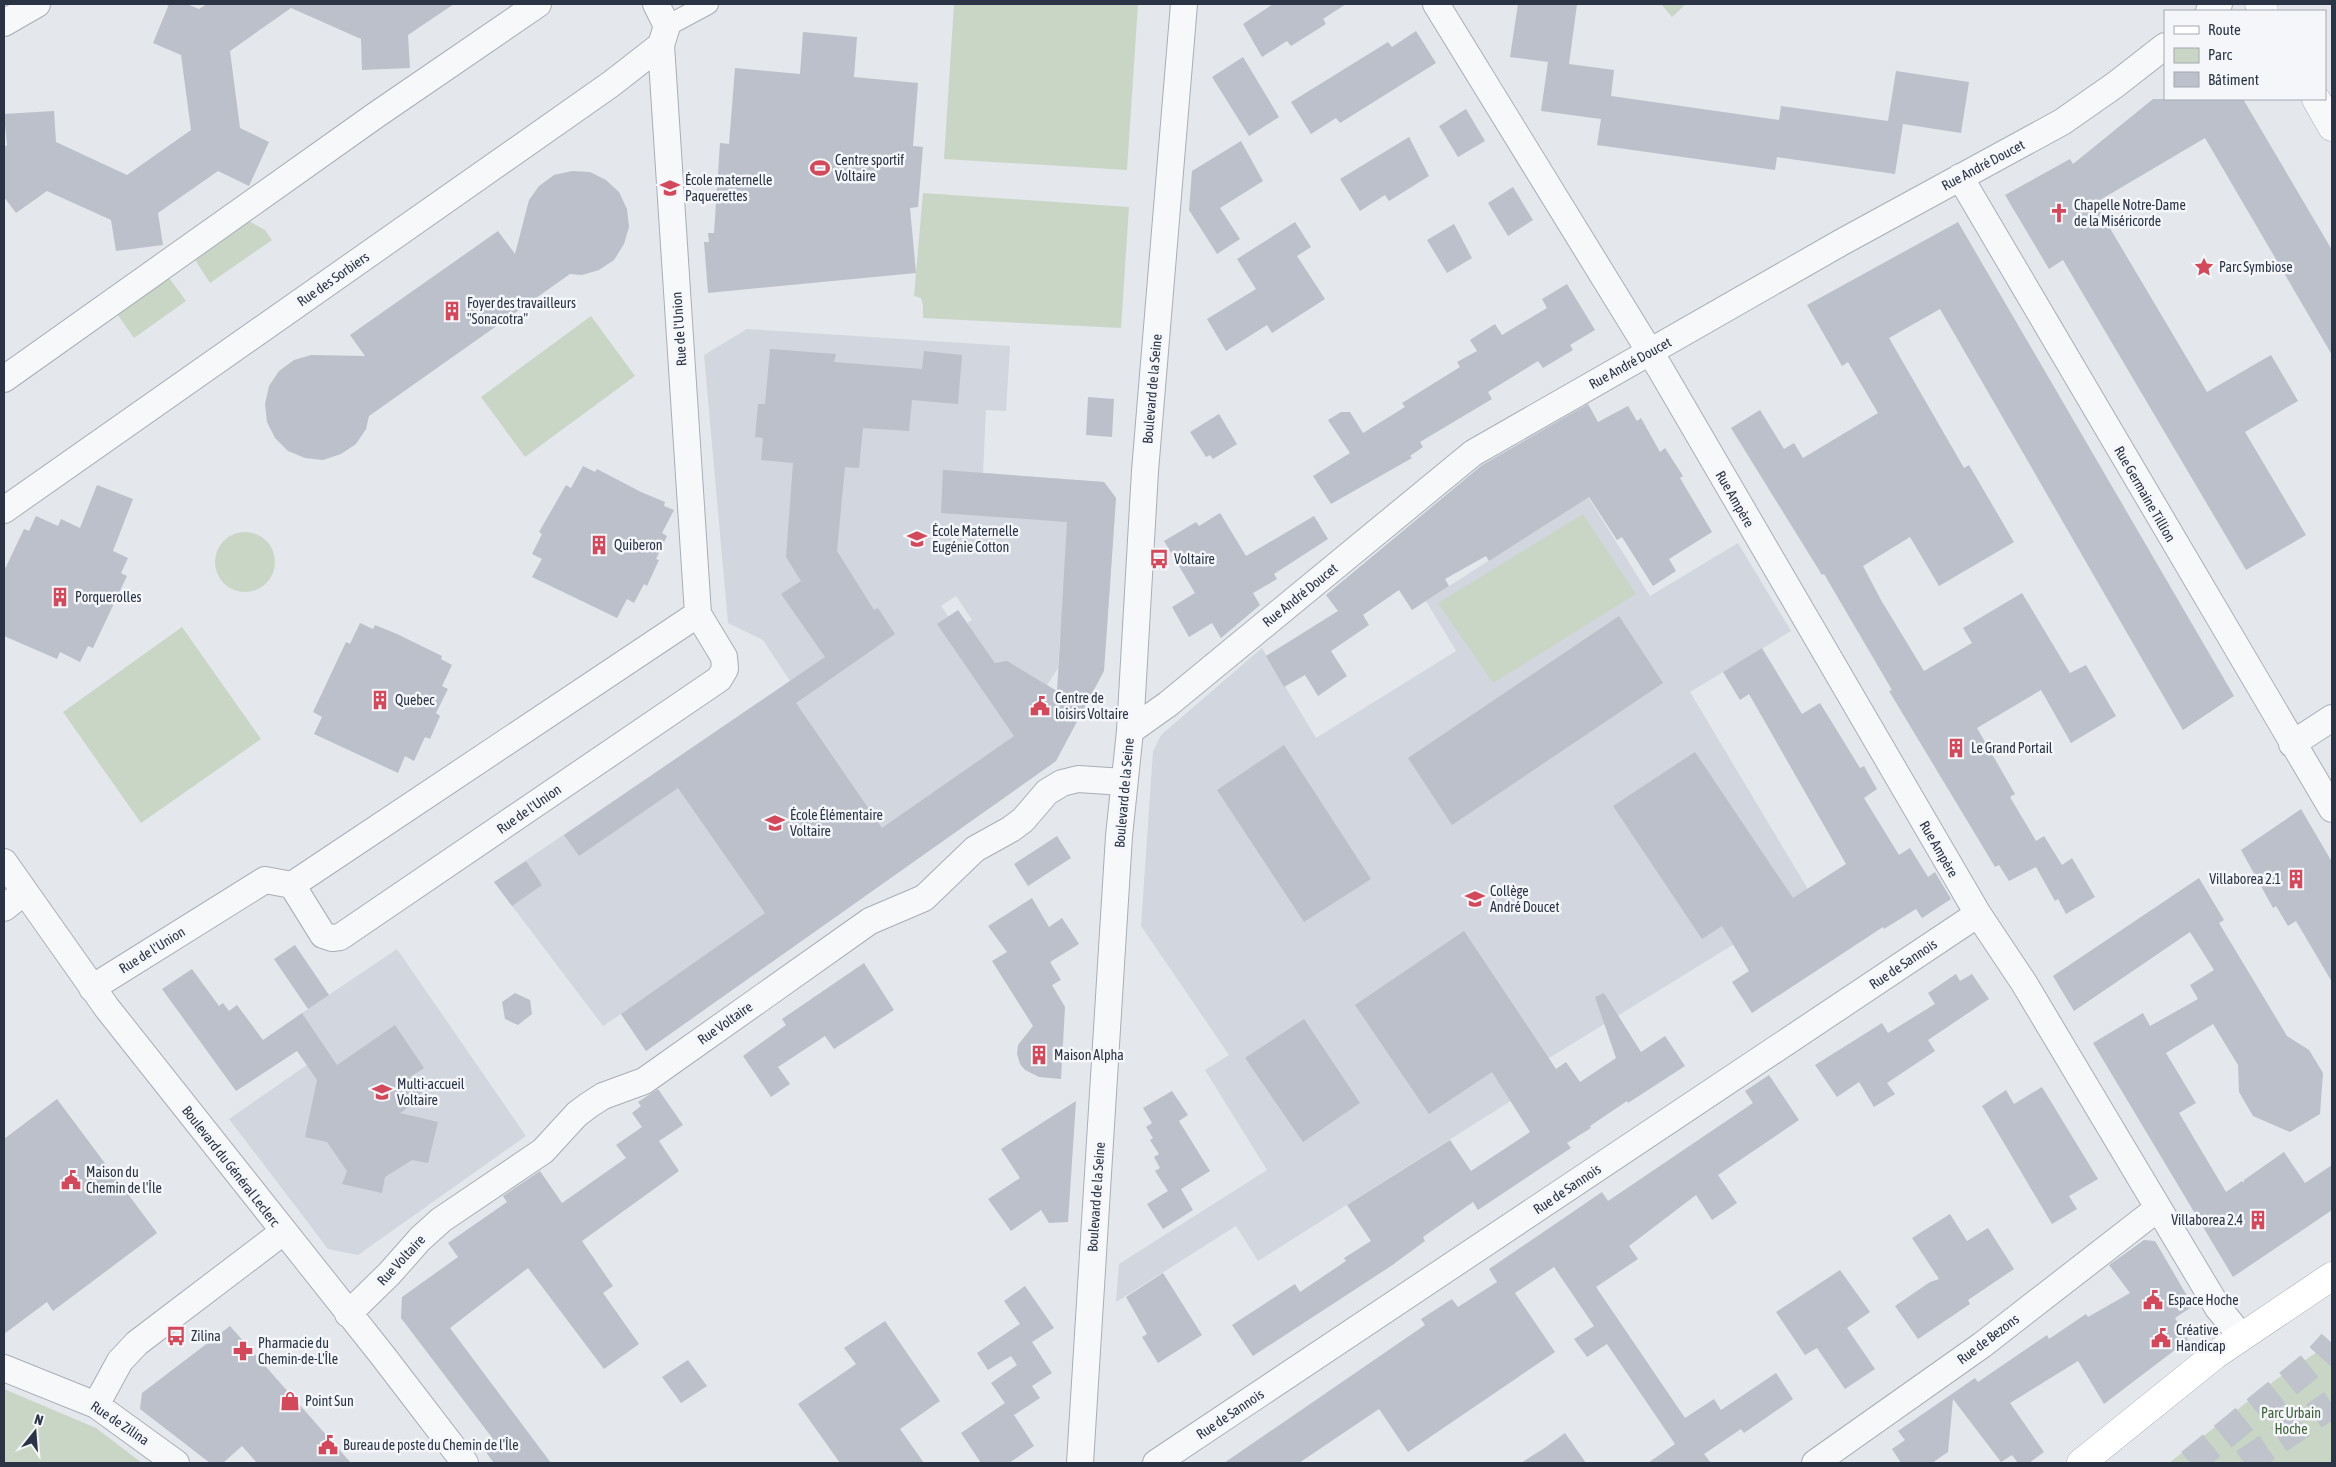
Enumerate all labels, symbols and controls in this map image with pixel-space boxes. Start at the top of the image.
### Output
legend [2164,10,2326,100]
text: Route [2208,21,2241,38]
text: Parc [2208,46,2232,63]
text: Bâtiment [2208,71,2259,88]
street label: Rue André Doucet [1939,136,2027,194]
place label: Centre sportif Voltaire [835,152,904,184]
sports icon: Centre sportif Voltaire [809,157,831,179]
place label: École maternelle Paquerettes [685,172,772,204]
school or university icon: École maternelle Paquerettes [659,177,681,199]
place label: Chapelle Notre-Dame de la Miséricorde [2074,197,2186,229]
church icon: Chapelle Notre-Dame de la Miséricorde [2048,202,2070,224]
street label: Rue des Sorbiers [294,248,372,310]
place icon: Parc Symbiose [2193,256,2215,278]
place label: Parc Symbiose [2219,259,2293,275]
street label: Rue de l'Union [668,291,690,367]
place label: Foyer des travailleurs "Sonacotra" [467,295,576,327]
building icon: Foyer des travailleurs "Sonacotra" [441,300,463,322]
street label: Boulevard de la Seine [1139,333,1165,445]
street label: Rue André Doucet [1586,334,1674,392]
street label: Rue Germaine Tillion [2111,443,2179,545]
street label: Rue Ampère [1712,468,1758,530]
place label: École Maternelle Eugénie Cotton [932,523,1019,555]
school or university icon: École Maternelle Eugénie Cotton [906,528,928,550]
building icon: Quiberon [588,534,610,556]
place label: Quiberon [614,537,663,553]
bus stop icon: Voltaire [1148,548,1170,570]
place label: Voltaire [1174,551,1215,567]
street label: Rue André Doucet [1259,560,1341,630]
building icon: Porquerolles [49,586,71,608]
place label: Porquerolles [75,589,142,605]
building icon: Quebec [369,689,391,711]
place label: Centre de loisirs Voltaire [1055,690,1129,722]
place label: Quebec [395,692,435,708]
public building icon: Centre de loisirs Voltaire [1029,695,1051,717]
street label: Boulevard de la Seine [1111,737,1137,849]
building icon: Le Grand Portail [1945,737,1967,759]
place label: Le Grand Portail [1971,740,2053,756]
street label: Rue de l'Union [494,781,564,837]
place label: École Élémentaire Voltaire [790,807,883,839]
school or university icon: École Élémentaire Voltaire [764,812,786,834]
street label: Rue Ampère [1916,818,1962,880]
building icon: Villaborea 2.1 [2285,868,2307,890]
place label: Villaborea 2.1 [2209,871,2281,887]
place label: Collège André Doucet [1490,883,1559,915]
school or university icon: Collège André Doucet [1464,888,1486,910]
street label: Rue de l'Union [116,923,188,977]
street label: Rue de Sannois [1866,936,1940,992]
street label: Rue Voltaire [695,998,755,1048]
building icon: Maison Alpha [1028,1044,1050,1066]
place label: Maison Alpha [1054,1047,1124,1063]
place label: Multi-accueil Voltaire [397,1076,465,1108]
school or university icon: Multi-accueil Voltaire [371,1081,393,1103]
street label: Boulevard du Général Leclerc [179,1102,284,1230]
street label: Boulevard de la Seine [1084,1141,1108,1253]
street label: Rue de Sannois [1530,1161,1604,1217]
place label: Maison du Chemin de l'Île [86,1164,162,1196]
public building icon: Maison du Chemin de l'Île [60,1169,82,1191]
building icon: Villaborea 2.4 [2247,1209,2269,1231]
place label: Villaborea 2.4 [2171,1212,2243,1228]
street label: Rue Voltaire [374,1232,428,1288]
public building icon: Espace Hoche [2142,1289,2164,1311]
place label: Espace Hoche [2168,1292,2239,1308]
street label: Rue de Bezons [1954,1311,2022,1367]
place label: Créative Handicap [2176,1322,2226,1354]
bus stop icon: Zilina [165,1325,187,1347]
public building icon: Créative Handicap [2150,1327,2172,1349]
place label: Zilina [191,1328,221,1344]
place label: Pharmacie du Chemin-de-L'Île [258,1335,338,1367]
pharmacy icon: Pharmacie du Chemin-de-L'Île [232,1340,254,1362]
street label: Rue de Sannois [1193,1386,1267,1442]
shop icon: Point Sun [279,1390,301,1412]
place label: Point Sun [305,1393,354,1409]
street label: Rue de Zilina [88,1398,152,1448]
park label: Parc Urbain Hoche [2261,1405,2321,1437]
north arrow [10,1407,60,1457]
text: N [33,1411,45,1428]
public building icon: Bureau de poste du Chemin de l'Île [317,1434,339,1456]
place label: Bureau de poste du Chemin de l'Île [343,1437,519,1453]

